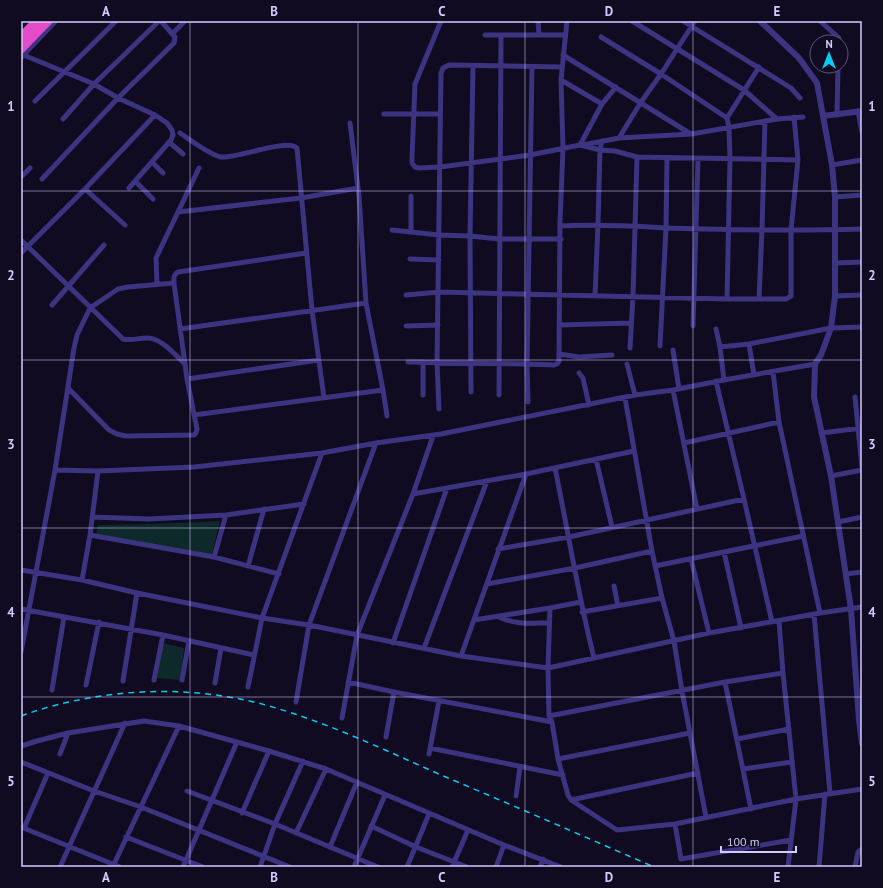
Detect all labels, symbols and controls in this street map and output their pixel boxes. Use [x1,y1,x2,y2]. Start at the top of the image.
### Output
text: A [102,3,110,20]
text: B [270,3,278,20]
text: C [438,3,446,20]
text: D [605,3,613,20]
text: E [774,3,781,20]
north arrow [809,34,849,74]
text: N [825,37,833,51]
text: 1 [7,98,15,115]
text: 1 [868,98,876,115]
text: 2 [7,267,15,284]
text: 2 [868,267,876,284]
text: 3 [7,436,15,453]
text: 3 [868,436,876,453]
text: 4 [7,604,15,621]
text: 4 [868,604,876,621]
text: 5 [7,773,15,790]
text: 5 [868,773,876,790]
scale bar [721,828,796,854]
text: 100 m [727,834,760,849]
text: A [102,869,110,886]
text: B [270,869,278,886]
text: C [438,869,446,886]
text: D [605,869,613,886]
text: E [774,869,781,886]

